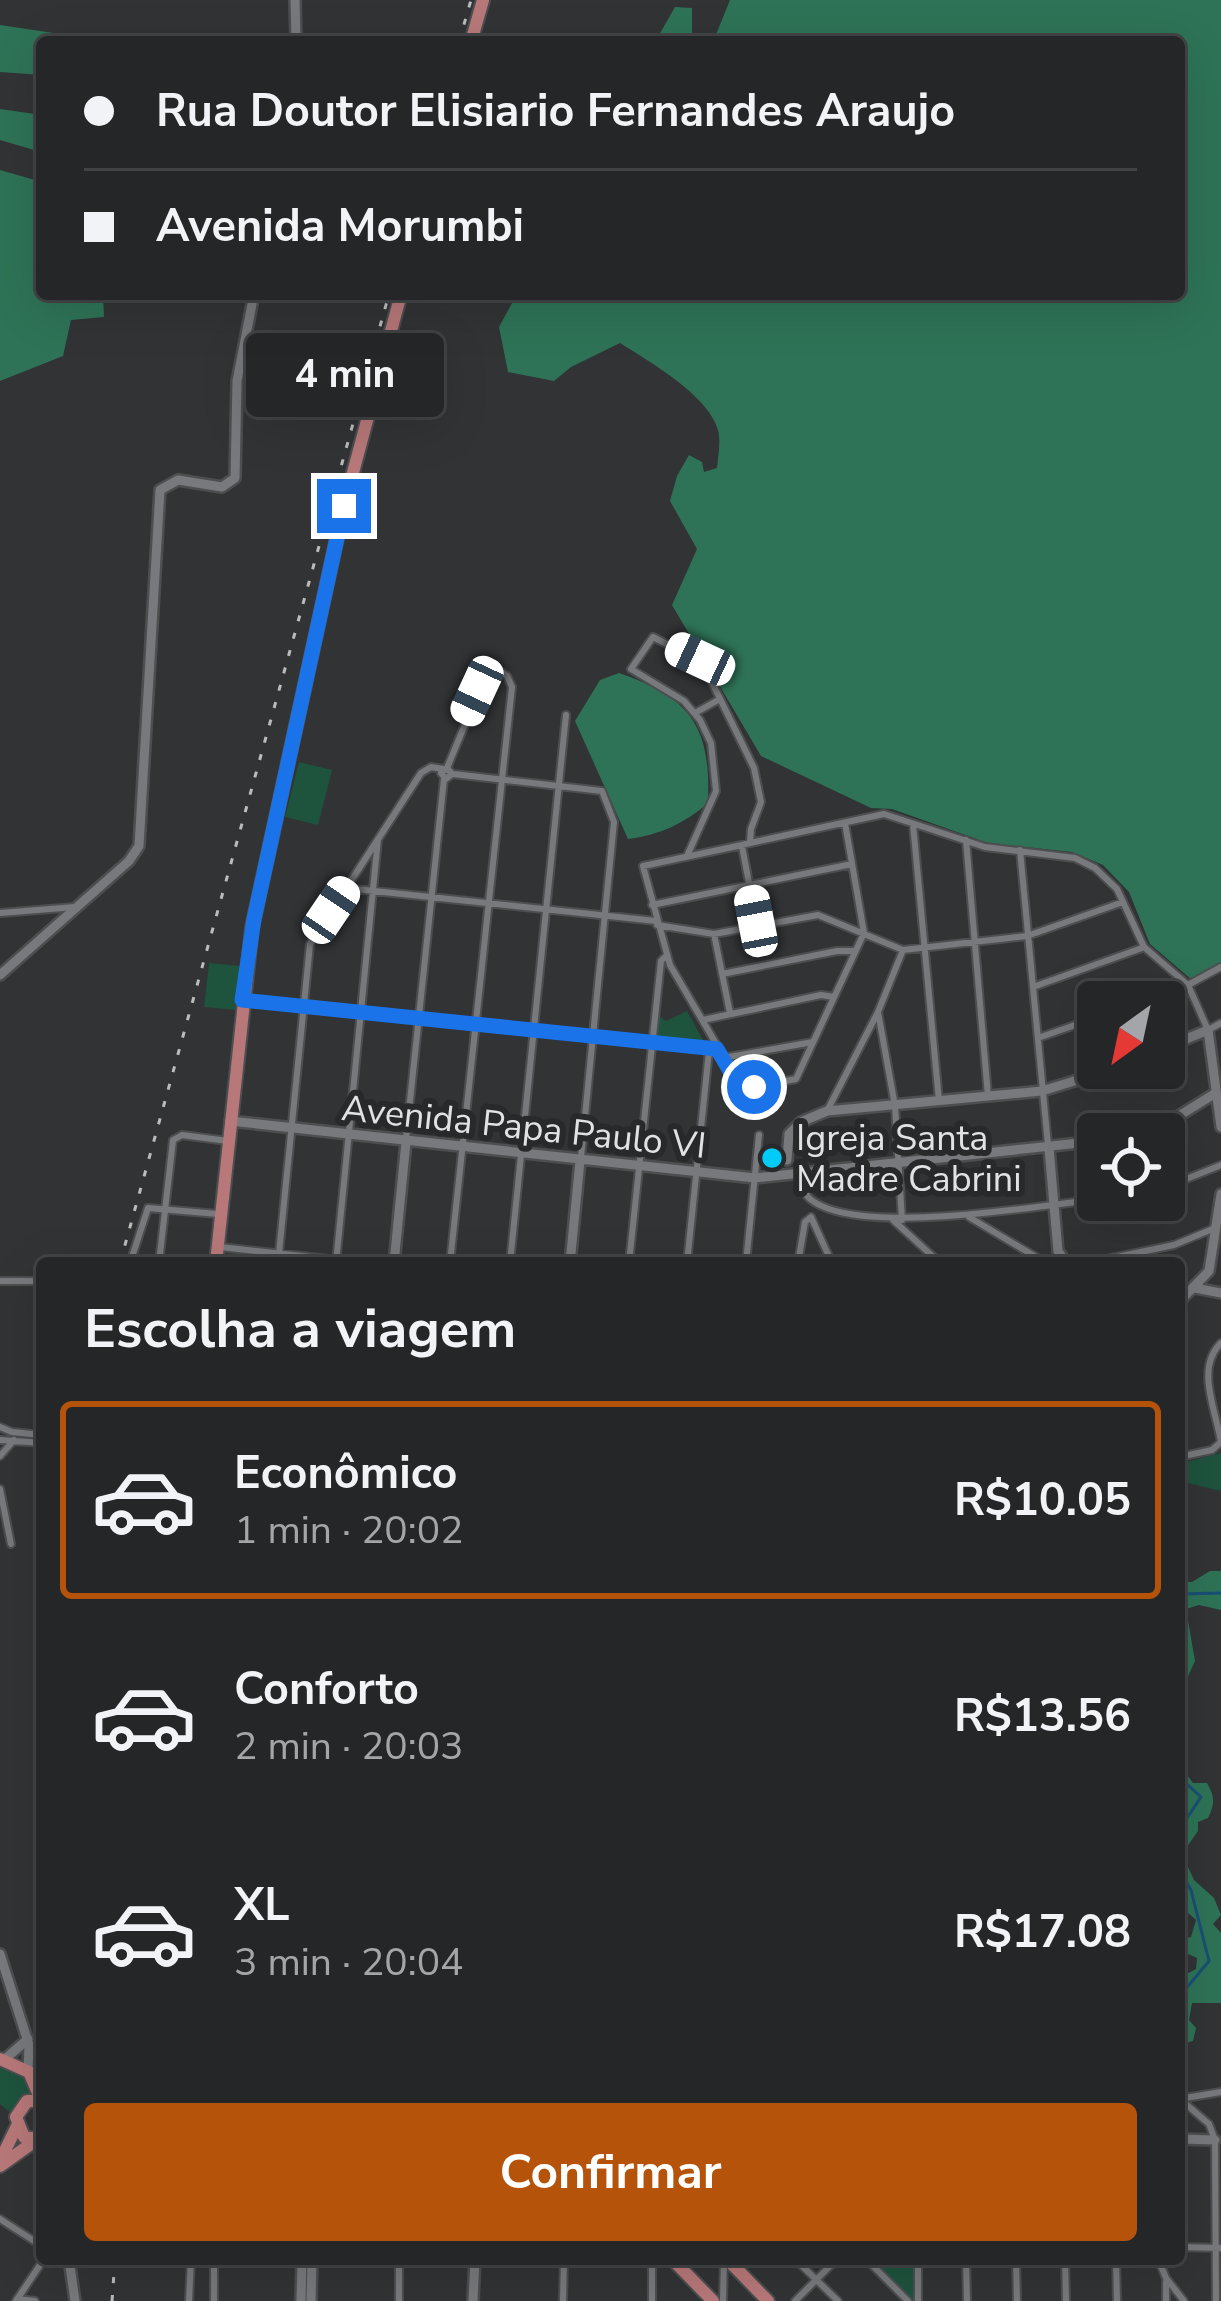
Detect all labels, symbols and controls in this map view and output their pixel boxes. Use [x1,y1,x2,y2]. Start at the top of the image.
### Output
text: Rua Doutor Elisiario Fernandes Araujo [156,81,955,142]
text: Avenida Morumbi [156,196,524,257]
callout: 4 min [245,332,443,416]
text: 4 min [295,348,395,401]
route end [317,479,371,533]
car [660,627,740,691]
car [445,651,509,731]
car [296,870,366,950]
car [731,882,781,960]
north arrow [1077,981,1185,1089]
map controls [1077,981,1185,1221]
route start [727,1060,781,1114]
street label: Avenida Papa Paulo VI [339,1084,708,1171]
button: locate [1077,1113,1185,1221]
place label: Igreja Santa Madre Cabrini [796,1114,1022,1204]
marker: Igreja Santa Madre Cabrini [759,1145,785,1171]
text: Escolha a viagem [84,1292,516,1366]
text: Econômico [234,1443,457,1504]
icon: car [90,1446,198,1554]
text: R$10.05 [954,1470,1131,1531]
text: 1 min · 20:02 [234,1504,463,1557]
text: Conforto [234,1659,419,1720]
icon: car [90,1662,198,1770]
text: R$13.56 [954,1686,1131,1747]
text: 2 min · 20:03 [234,1720,463,1773]
text: XL [234,1875,290,1936]
icon: car [90,1878,198,1986]
text: R$17.08 [954,1902,1131,1963]
text: 3 min · 20:04 [234,1936,463,1989]
button: Confirmar [84,2103,1137,2241]

